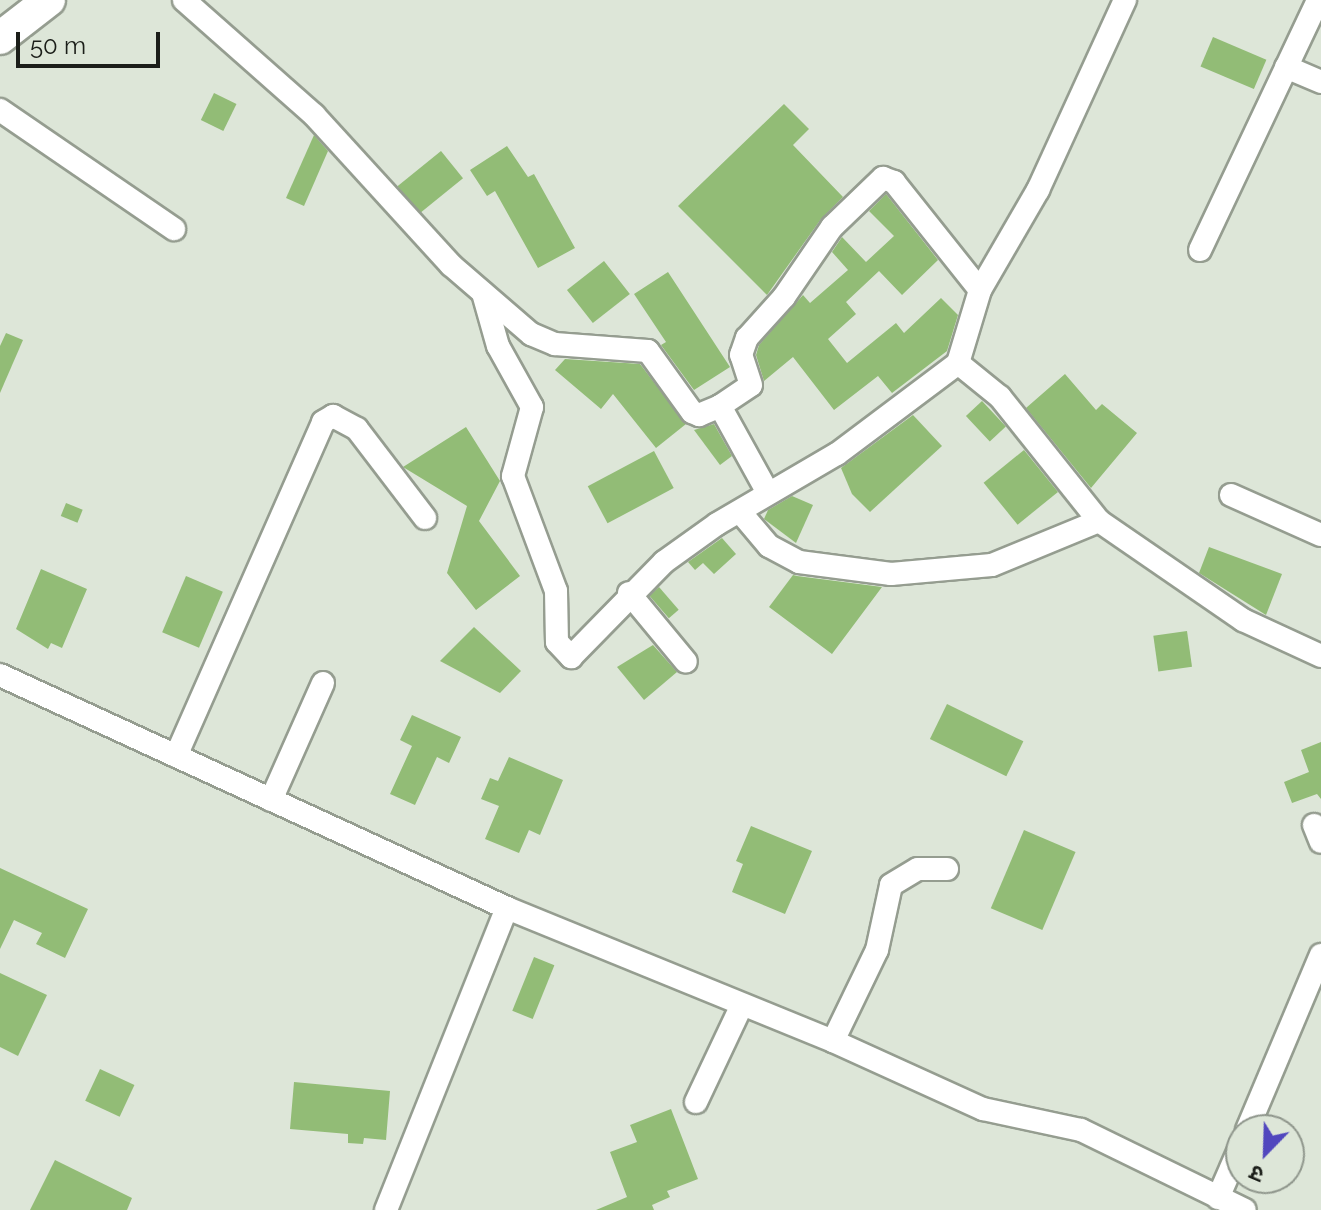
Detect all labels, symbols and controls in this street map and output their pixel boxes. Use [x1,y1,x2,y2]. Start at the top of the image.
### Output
scale bar [20,16,164,66]
text: 50 m [30,31,86,60]
north arrow [1225,1114,1305,1194]
text: उ [1245,1160,1267,1189]

